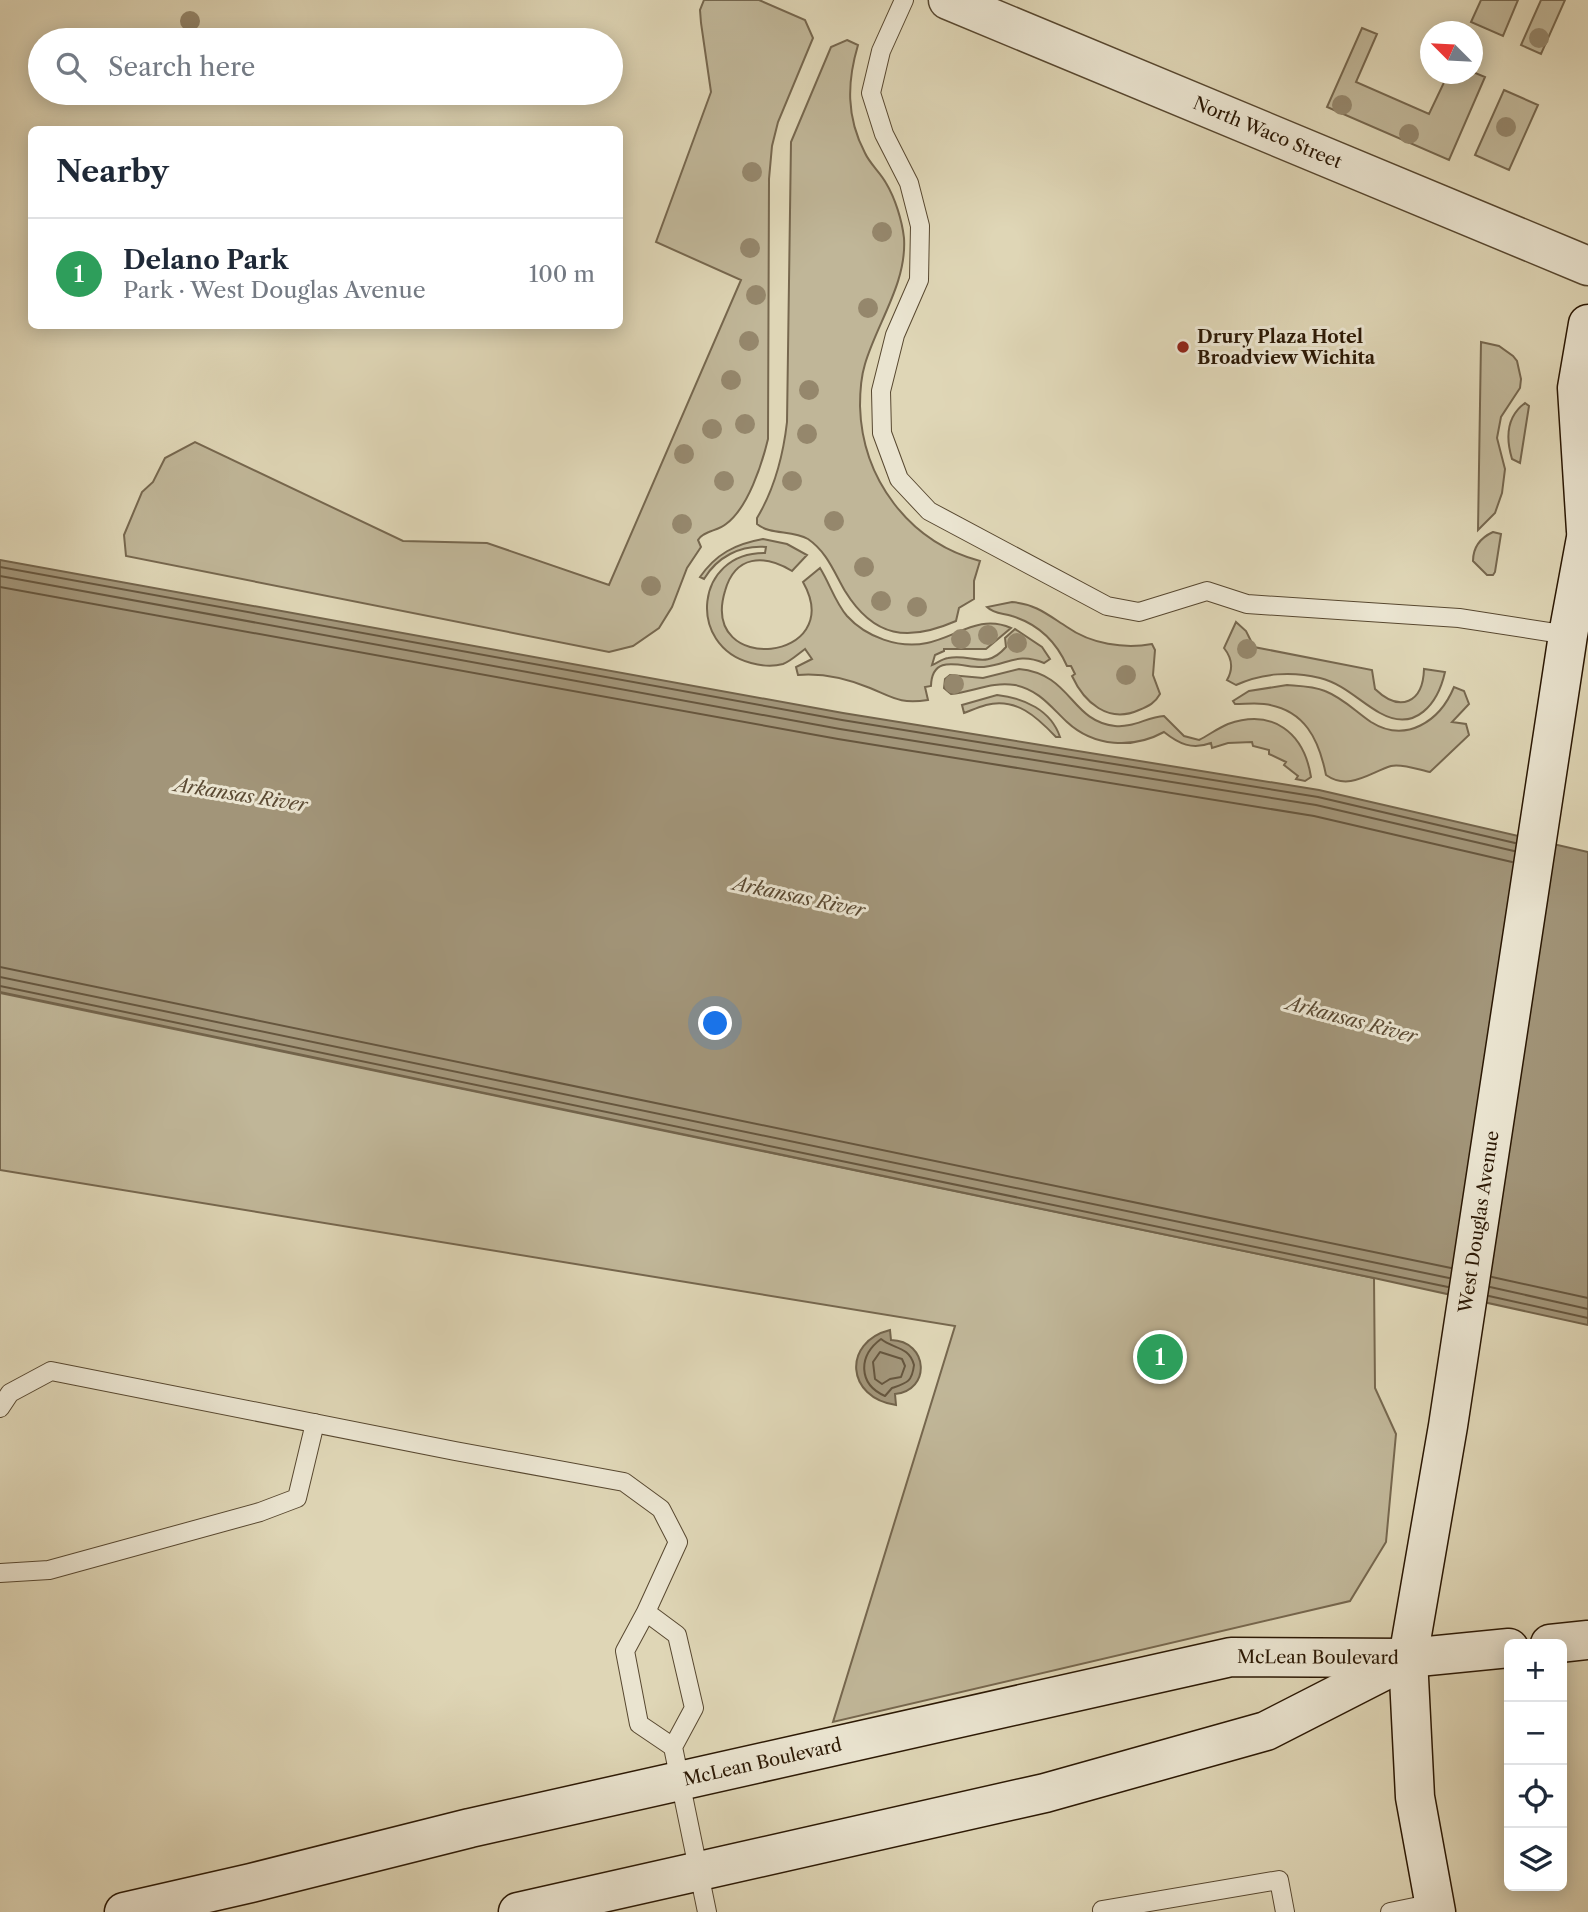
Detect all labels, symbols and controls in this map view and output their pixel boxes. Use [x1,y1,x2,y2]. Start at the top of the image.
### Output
north arrow [1420,21,1483,84]
search box [28,28,623,105]
icon: search [52,48,90,86]
text: Search here [108,51,255,83]
street label: North Waco Street [1190,92,1346,174]
text: Nearby [56,153,169,190]
text: Delano Park [123,244,288,276]
text: 1 [74,260,84,288]
text: 100 m [529,260,595,288]
text: Park · West Douglas Avenue [123,276,426,304]
place label: Drury Plaza Hotel Broadview Wichita [1197,326,1376,369]
marker: Drury Plaza Hotel Broadview Wichita [1175,339,1191,355]
water label: Arkansas River [170,773,310,817]
water label: Arkansas River [728,871,868,922]
water label: Arkansas River [1281,991,1421,1049]
your location [698,1006,732,1040]
street label: West Douglas Avenue [1454,1129,1504,1316]
pin: 1 [1137,1331,1183,1383]
map controls [1504,1639,1567,1891]
button: + [1504,1639,1567,1702]
street label: McLean Boulevard [1237,1646,1399,1669]
button: − [1504,1702,1567,1765]
street label: McLean Boulevard [681,1734,844,1791]
button: locate [1504,1765,1567,1828]
button: layers [1504,1828,1567,1891]

